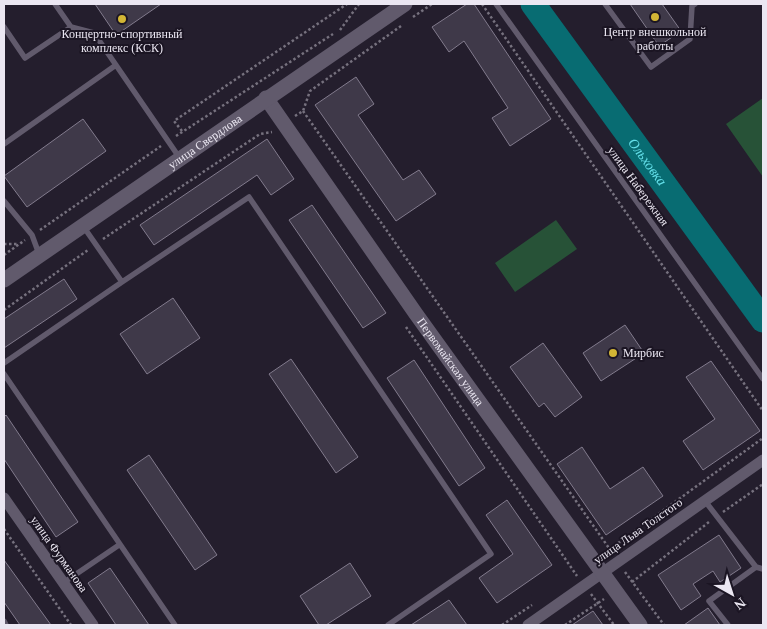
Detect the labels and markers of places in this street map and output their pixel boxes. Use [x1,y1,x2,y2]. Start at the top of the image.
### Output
marker: Центр внешкольной работы [649,11,661,23]
marker: Концертно-спортивный комплекс (КСК) [116,13,128,25]
place label: Центр внешкольной работы [604,25,707,53]
place label: Концертно-спортивный комплекс (КСК) [62,27,183,55]
place label: Мирбис [623,346,664,360]
marker: Мирбис [607,347,619,359]

